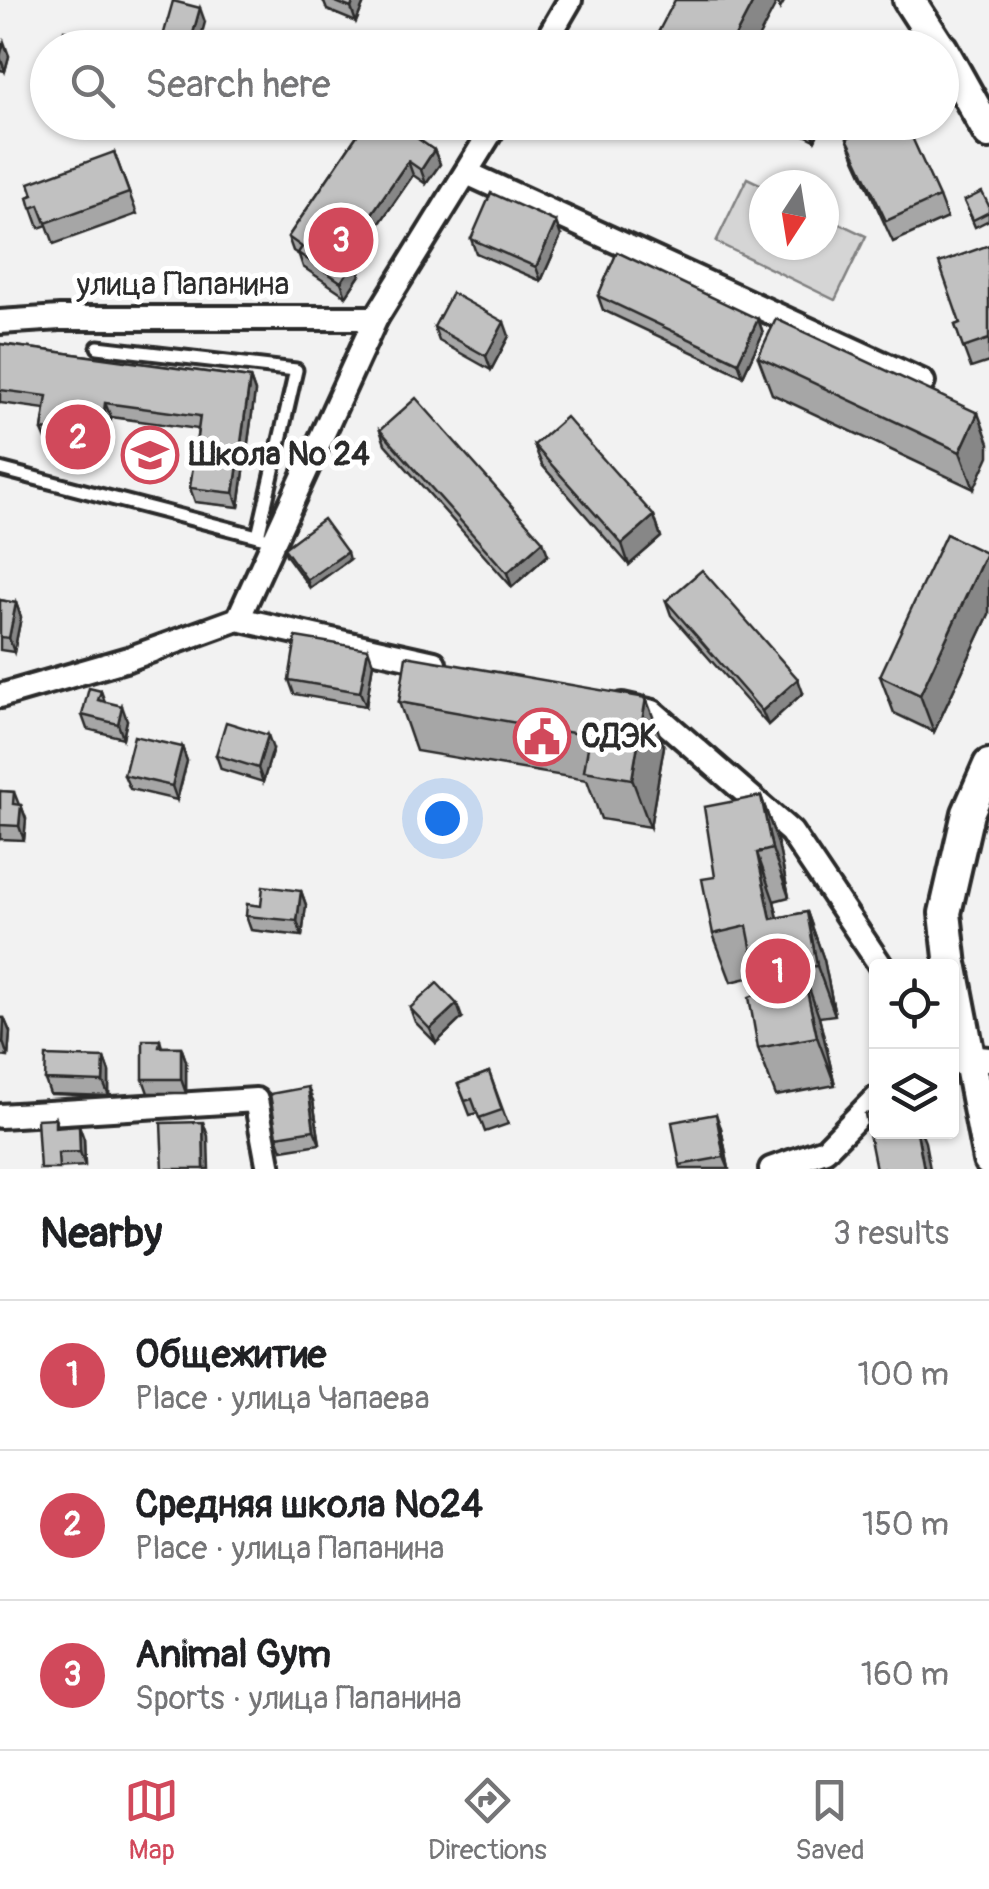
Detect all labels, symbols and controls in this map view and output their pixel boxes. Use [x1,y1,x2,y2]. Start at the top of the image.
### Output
search box [30,30,959,140]
icon: search [65,58,120,113]
text: Search here [145,61,331,109]
north arrow [749,170,839,260]
pin: 3 [308,202,374,278]
street label: улица Папанина [76,265,289,305]
pin: 2 [46,400,110,474]
school or university icon: Школа № 24 [120,425,180,485]
place label: Школа № 24 [188,435,370,475]
public building icon: СДЭК [512,707,572,767]
place label: СДЭК [581,717,658,757]
your location [417,793,468,844]
pin: 1 [746,934,810,1008]
map controls [869,959,959,1139]
button: locate [869,959,959,1049]
button: layers [869,1049,959,1139]
text: Nearby [40,1208,162,1260]
text: 3 results [833,1214,949,1254]
text: Общежитие [135,1331,326,1379]
text: 1 [66,1355,79,1395]
text: 100 m [857,1355,949,1395]
text: Place · улица Чапаева [135,1379,430,1419]
text: Средняя школа №24 [135,1481,483,1529]
text: 2 [64,1505,81,1545]
text: 150 m [862,1505,949,1545]
text: Place · улица Папанина [135,1529,444,1569]
text: Animal Gym [135,1631,331,1679]
text: 3 [64,1655,81,1695]
text: 160 m [861,1655,949,1695]
text: Sports · улица Папанина [135,1679,462,1719]
tab: Map [124,1773,179,1868]
tab: Directions [428,1773,547,1868]
tab: Saved [795,1773,865,1868]

